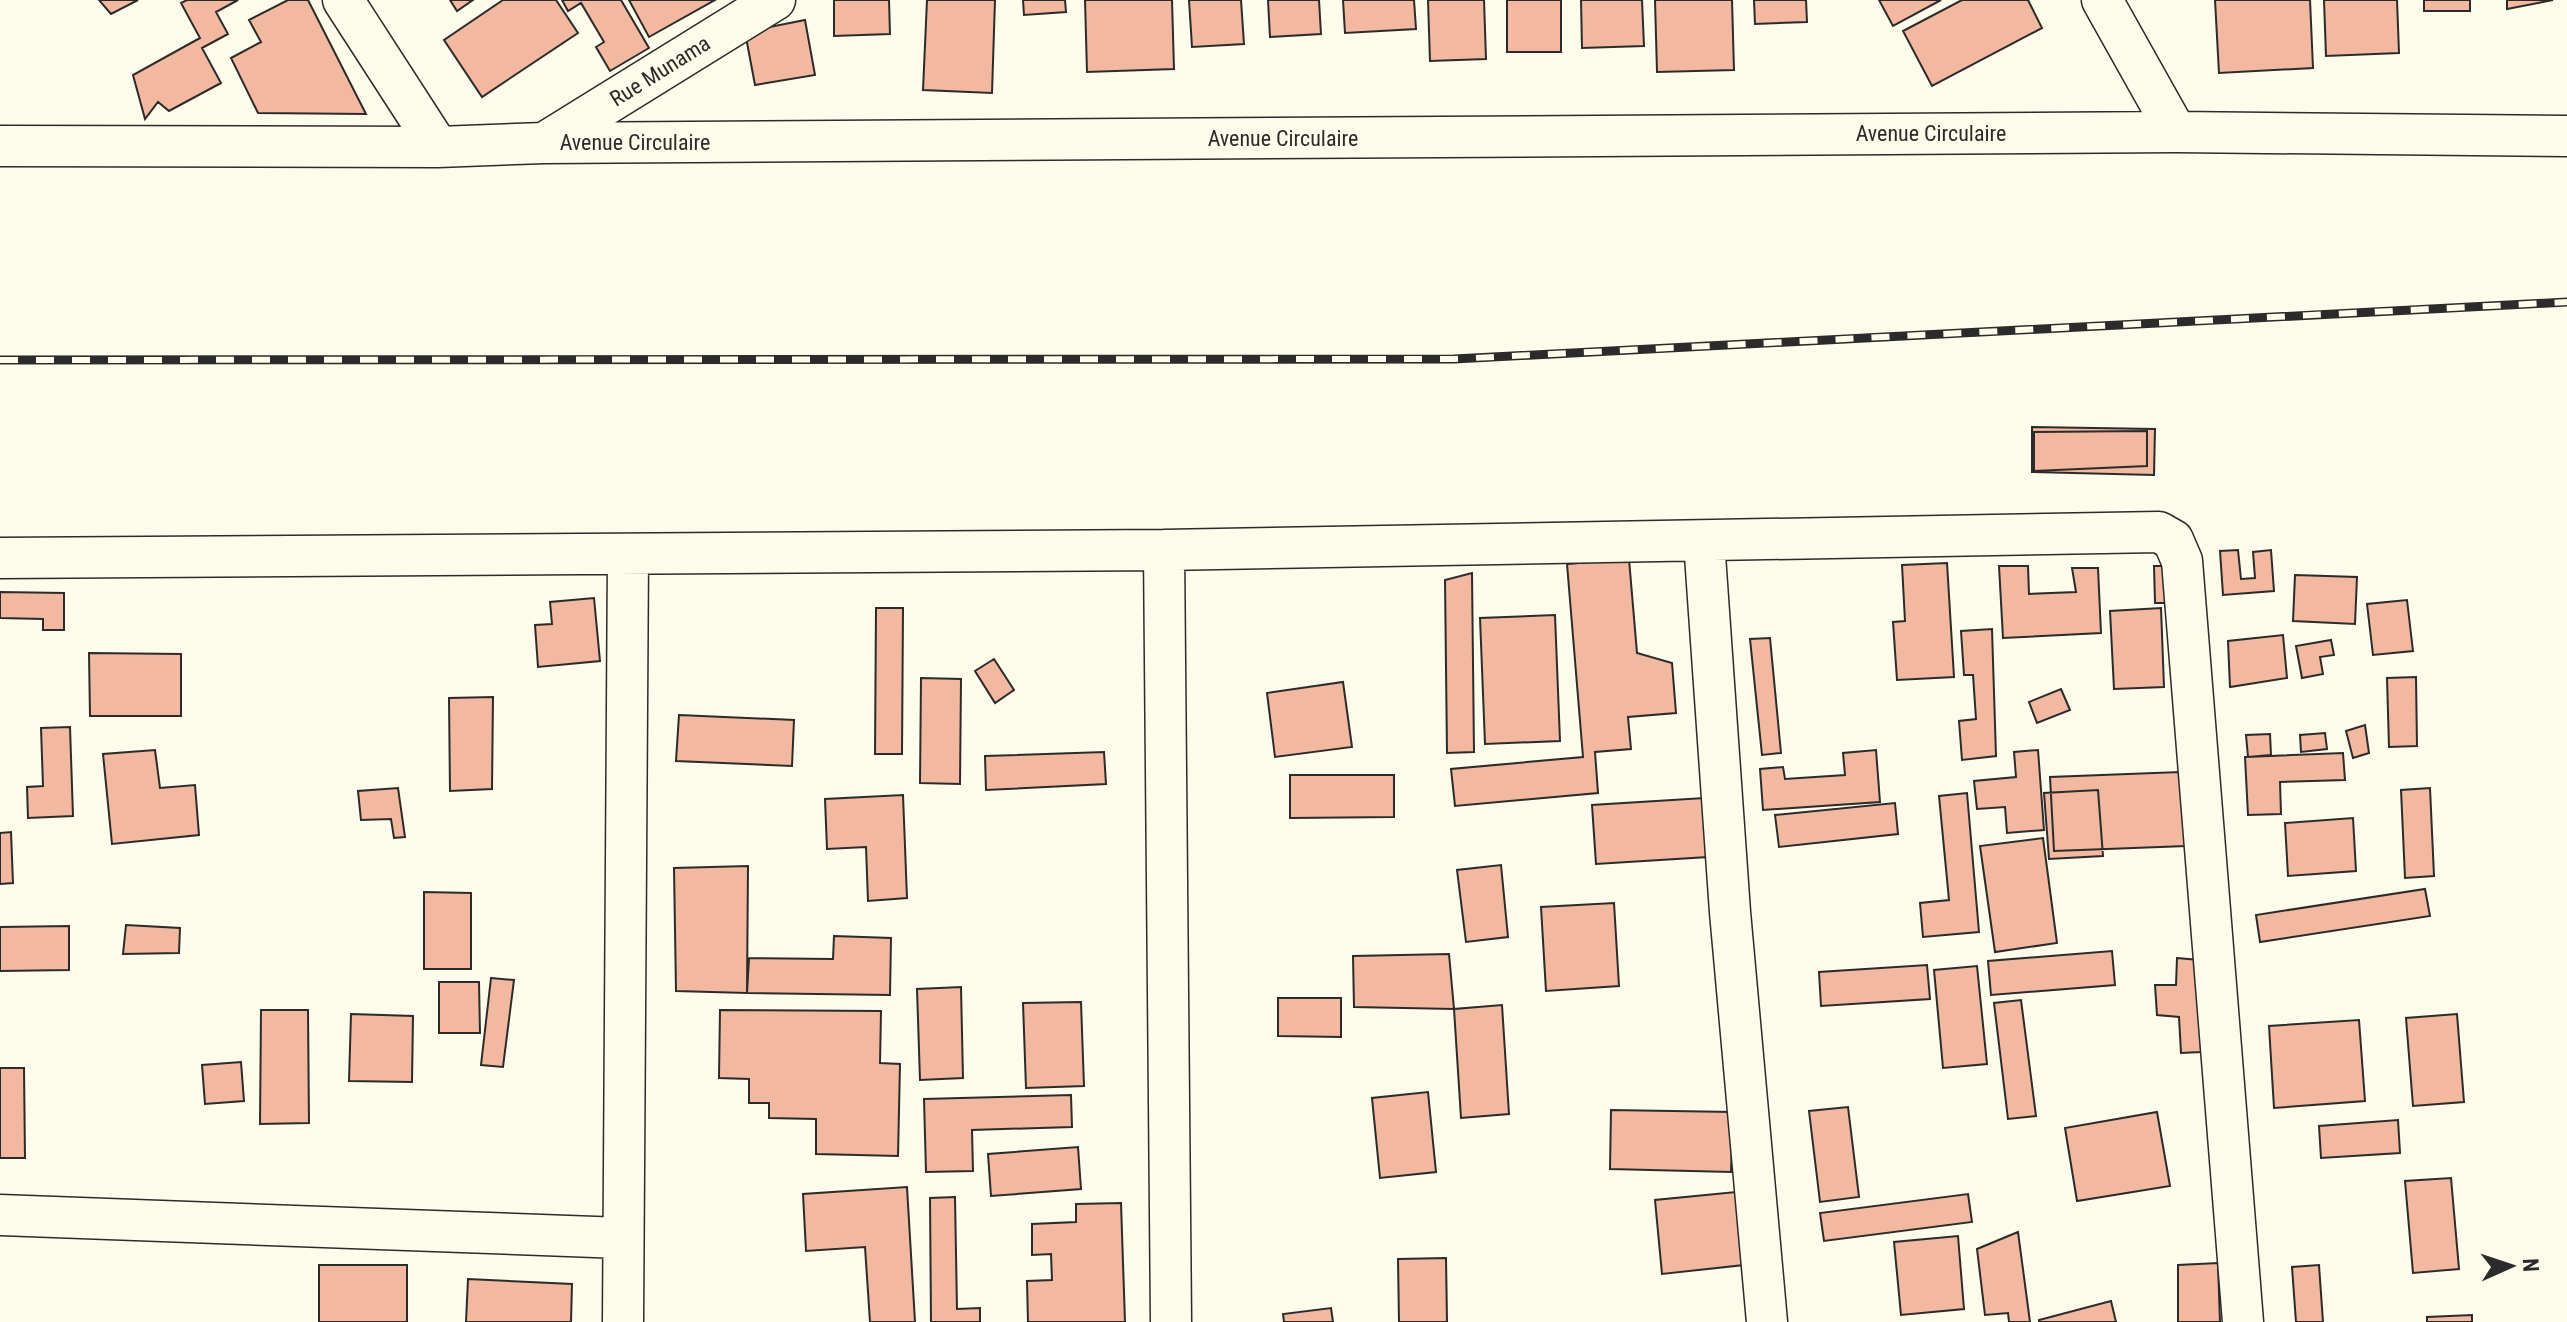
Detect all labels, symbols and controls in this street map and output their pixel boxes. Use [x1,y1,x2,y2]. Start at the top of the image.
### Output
street label: Rue Munama [605,30,715,112]
street label: Avenue Circulaire [1856,121,2006,146]
street label: Avenue Circulaire [1208,126,1358,151]
street label: Avenue Circulaire [560,130,710,155]
north arrow [2471,1226,2551,1306]
text: N [2518,1258,2543,1272]

